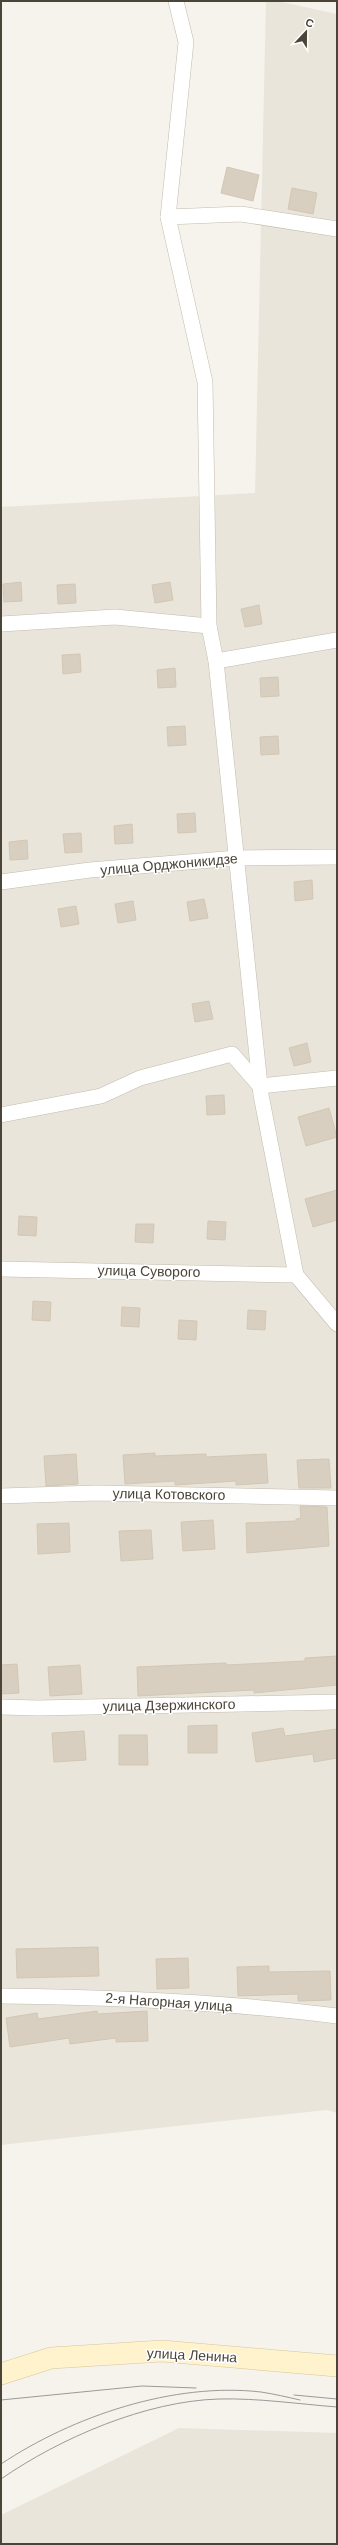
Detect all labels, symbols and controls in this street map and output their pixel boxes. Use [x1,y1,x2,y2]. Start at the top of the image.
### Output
north arrow [286,12,326,52]
text: С [304,16,316,30]
street label: улица Орджоникидзе [100,850,239,878]
street label: улица Суворого [98,1262,201,1280]
street label: улица Котовского [112,1485,226,1503]
street label: улица Дзержинского [103,1696,236,1714]
street label: 2-я Нагорная улица [105,1990,233,2014]
street label: улица Ленина [146,2345,238,2365]

